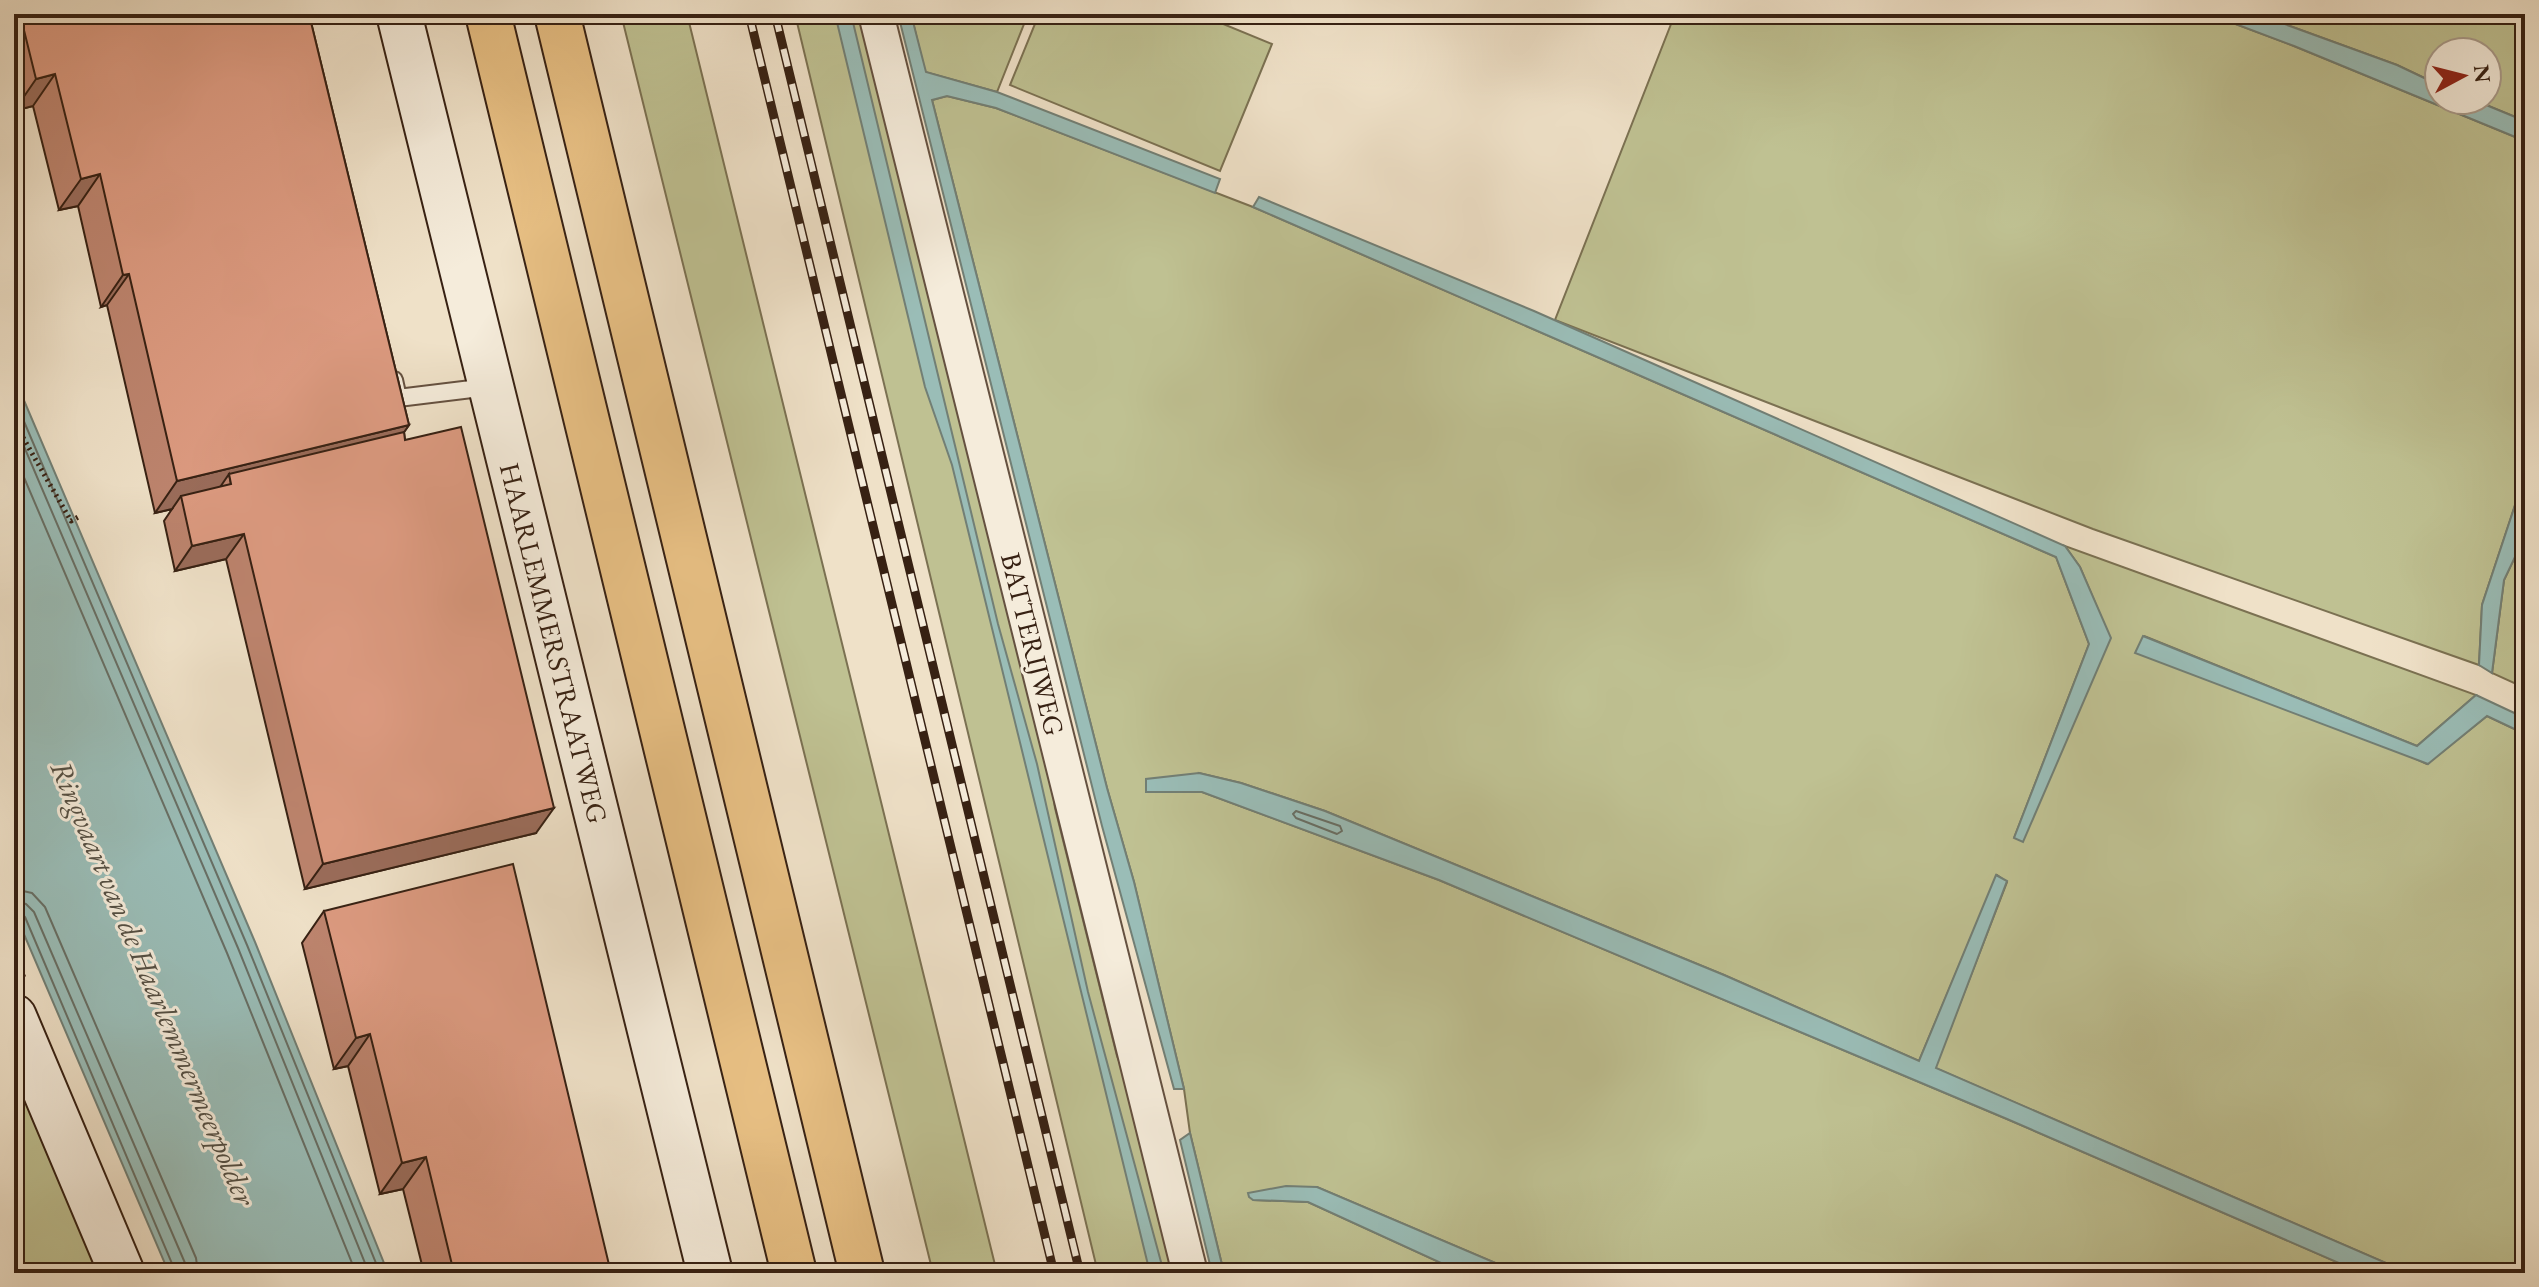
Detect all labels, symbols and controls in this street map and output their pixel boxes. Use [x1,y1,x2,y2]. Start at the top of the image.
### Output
north arrow [2423,36,2503,116]
text: N [2467,63,2498,84]
street label: HAARLEMMERSTRAATWEG [492,459,616,827]
street label: BATTERIJWEG [993,549,1073,739]
water label: Ringvaart van de Haarlemmermeerpolder [42,754,266,1213]

